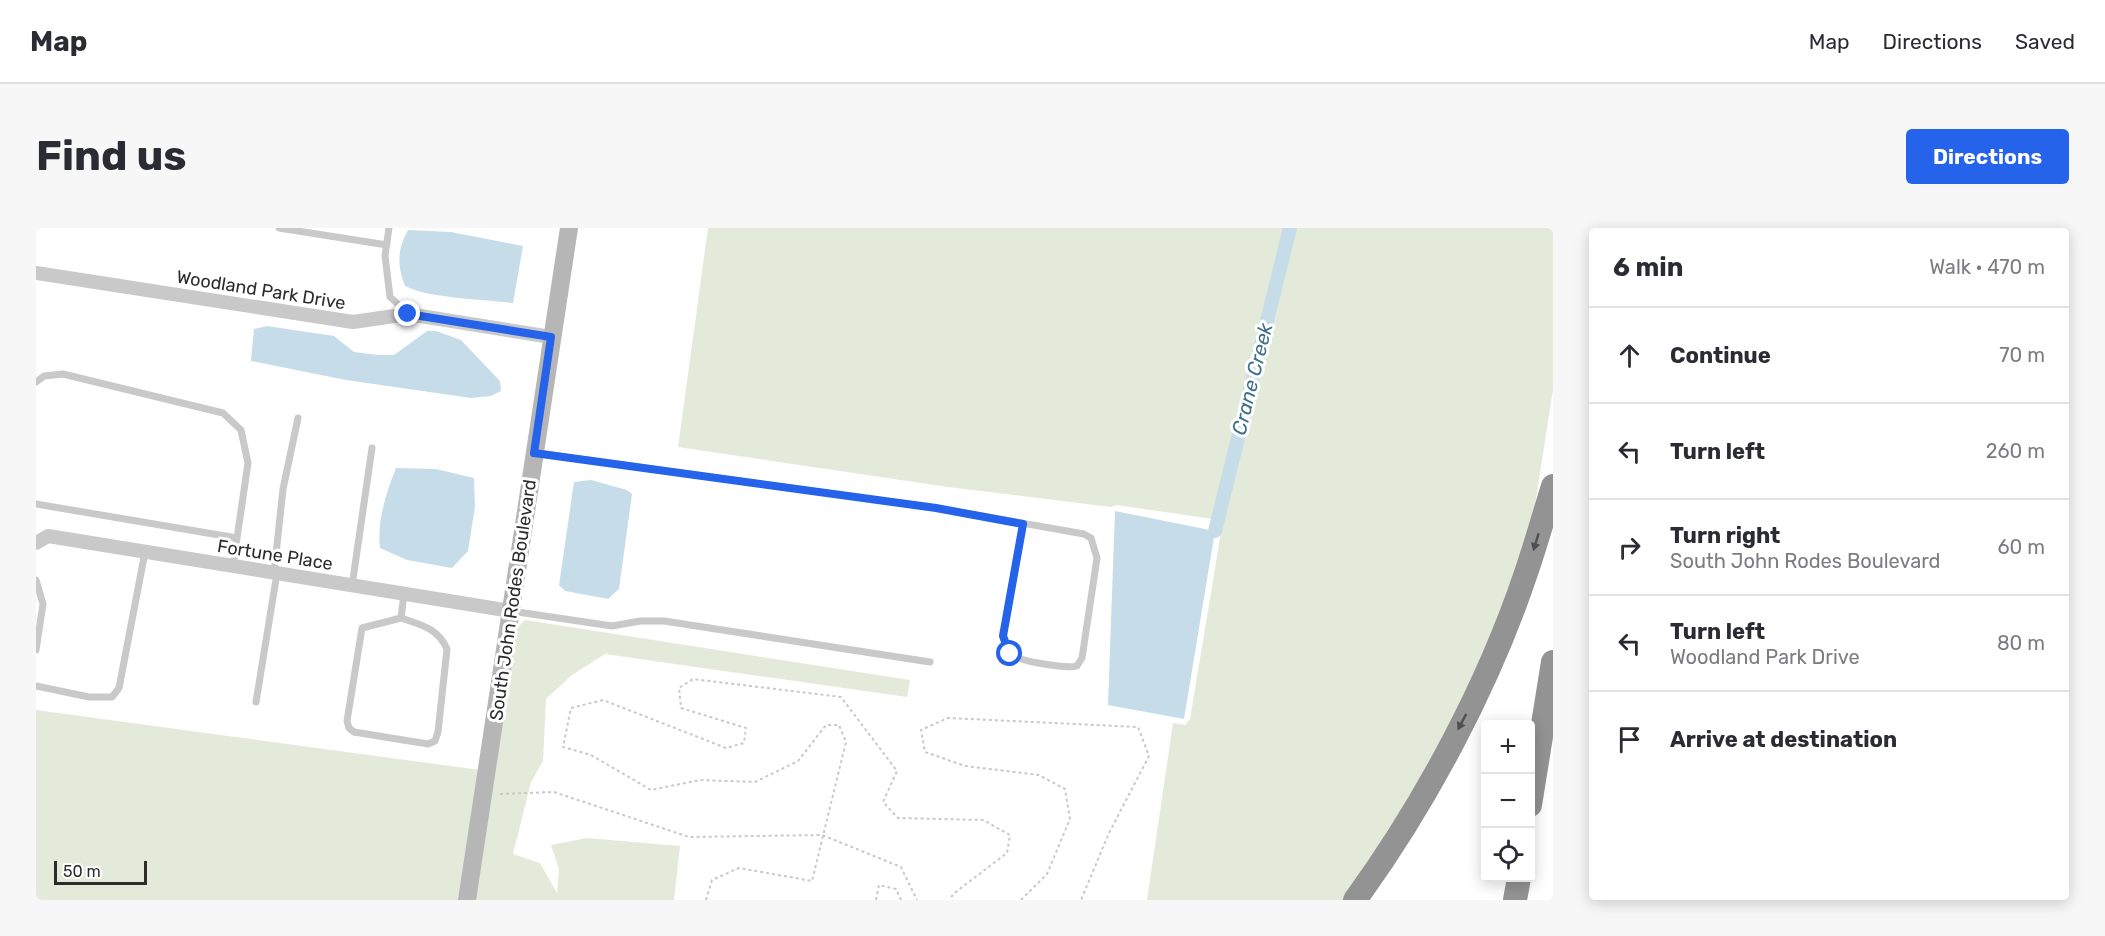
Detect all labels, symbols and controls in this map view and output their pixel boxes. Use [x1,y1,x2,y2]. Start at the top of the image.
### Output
text: Map [30,25,87,58]
text: Map [1809,29,1850,54]
text: Directions [1883,29,1982,54]
text: Saved [2015,29,2075,54]
button: Directions [1906,129,2069,184]
text: Find us [36,131,187,181]
text: 6 min [1613,252,1683,283]
text: Walk · 470 m [1929,255,2045,279]
street label: Woodland Park Drive [175,266,347,314]
route end [394,300,420,326]
water label: Crane Creek [1227,320,1278,437]
icon: ahead [1613,339,1646,372]
text: Continue [1670,342,1771,369]
text: 70 m [1999,343,2045,367]
icon: left [1613,435,1646,468]
text: Turn left [1670,438,1765,465]
text: 260 m [1986,439,2045,463]
street label: South John Rodes Boulevard [485,478,541,722]
text: Turn right [1670,522,1780,549]
icon: right [1613,531,1646,564]
one-way arrow [1531,533,1540,551]
street label: Fortune Place [216,535,334,575]
text: 60 m [1998,535,2045,559]
text: South John Rodes Boulevard [1670,549,1940,573]
text: Turn left [1670,618,1765,645]
icon: left [1613,627,1646,660]
text: 80 m [1997,631,2045,655]
route start [996,640,1022,666]
text: Woodland Park Drive [1670,645,1860,669]
one-way arrow [1457,713,1466,730]
map controls [1481,720,1535,882]
button: + [1481,720,1535,774]
icon: arrive [1613,723,1646,756]
text: Arrive at destination [1670,726,1897,753]
button: − [1481,774,1535,828]
button: locate [1481,828,1535,882]
scale bar [54,858,147,886]
text: 50 m [63,862,101,881]

